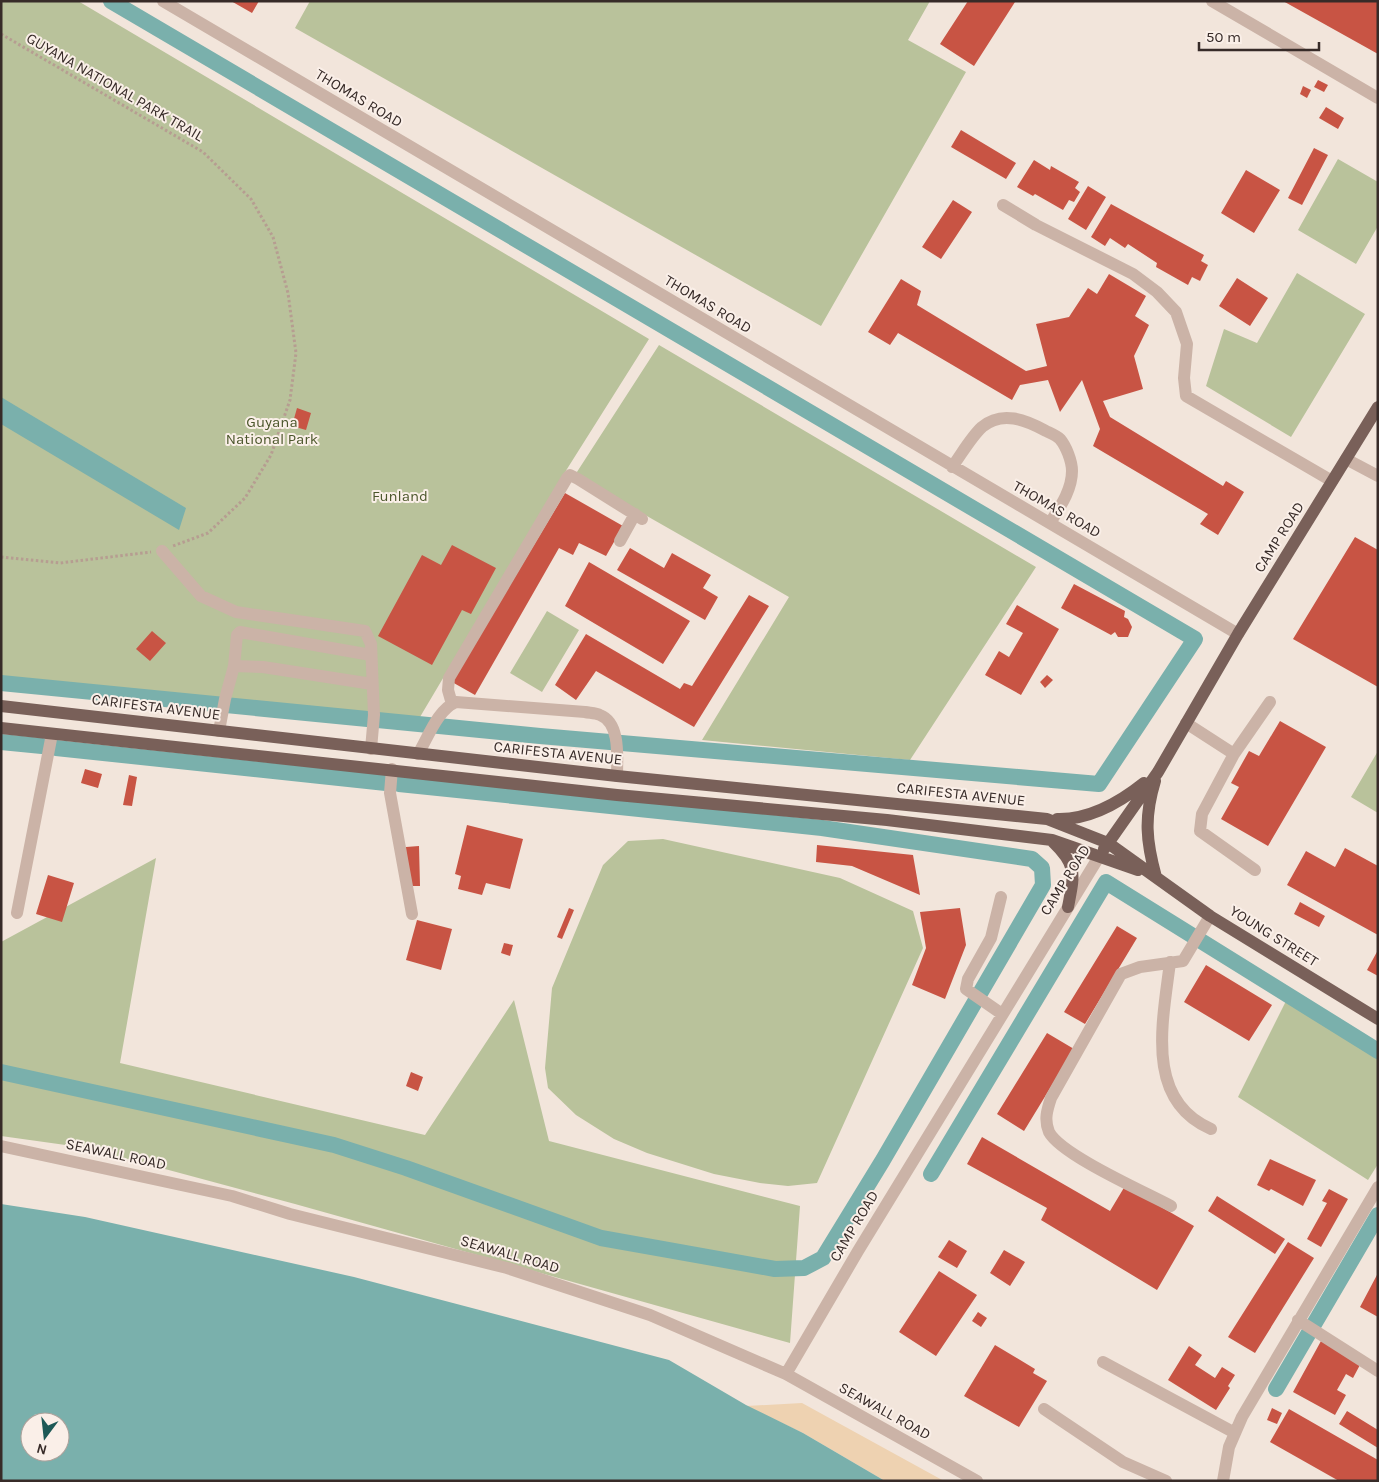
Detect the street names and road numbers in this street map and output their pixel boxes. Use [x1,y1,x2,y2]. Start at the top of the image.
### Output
street label: GUYANA NATIONAL PARK TRAIL [23,29,207,145]
street label: THOMAS ROAD [312,65,406,131]
street label: THOMAS ROAD [661,271,755,337]
street label: THOMAS ROAD [1010,477,1104,541]
street label: CAMP ROAD [1250,498,1308,576]
street label: CARIFESTA AVENUE [91,690,221,724]
street label: CARIFESTA AVENUE [493,737,623,769]
street label: CARIFESTA AVENUE [896,778,1026,810]
street label: CAMP ROAD [1036,841,1094,919]
street label: YOUNG STREET [1226,902,1322,971]
street label: SEAWALL ROAD [64,1135,168,1173]
street label: CAMP ROAD [826,1187,882,1265]
street label: SEAWALL ROAD [458,1231,562,1277]
street label: SEAWALL ROAD [836,1378,934,1444]

